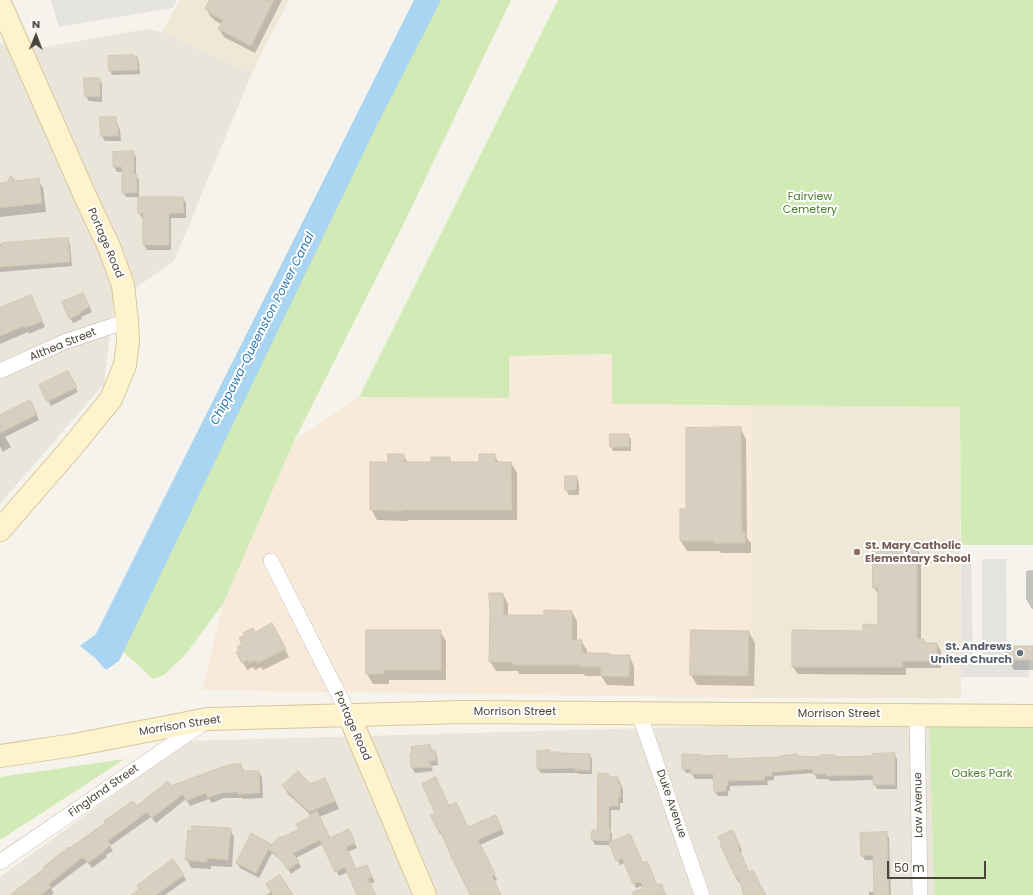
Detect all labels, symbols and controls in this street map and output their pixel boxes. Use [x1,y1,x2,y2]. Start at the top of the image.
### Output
north arrow [16,16,56,56]
text: N [32,16,40,32]
park label: Fairview Cemetery [783,190,837,216]
street label: Portage Road [84,206,126,280]
water label: Chippawa-Queenston Power Canal [208,230,318,428]
street label: Althea Street [28,326,98,364]
place label: St. Mary Catholic Elementary School [865,539,971,565]
marker: St. Mary Catholic Elementary School [852,547,862,557]
place label: St. Andrews United Church [931,640,1012,666]
marker: St. Andrews United Church [1015,648,1025,658]
street label: Portage Road [331,689,373,763]
street label: Morrison Street [474,705,556,719]
street label: Morrison Street [798,707,880,721]
street label: Morrison Street [138,713,222,739]
street label: Fingland Street [66,762,142,820]
park label: Oakes Park [952,767,1012,781]
street label: Duke Avenue [653,768,689,840]
street label: Law Avenue [912,772,926,838]
scale bar [889,853,988,879]
text: 50 m [894,859,925,876]

